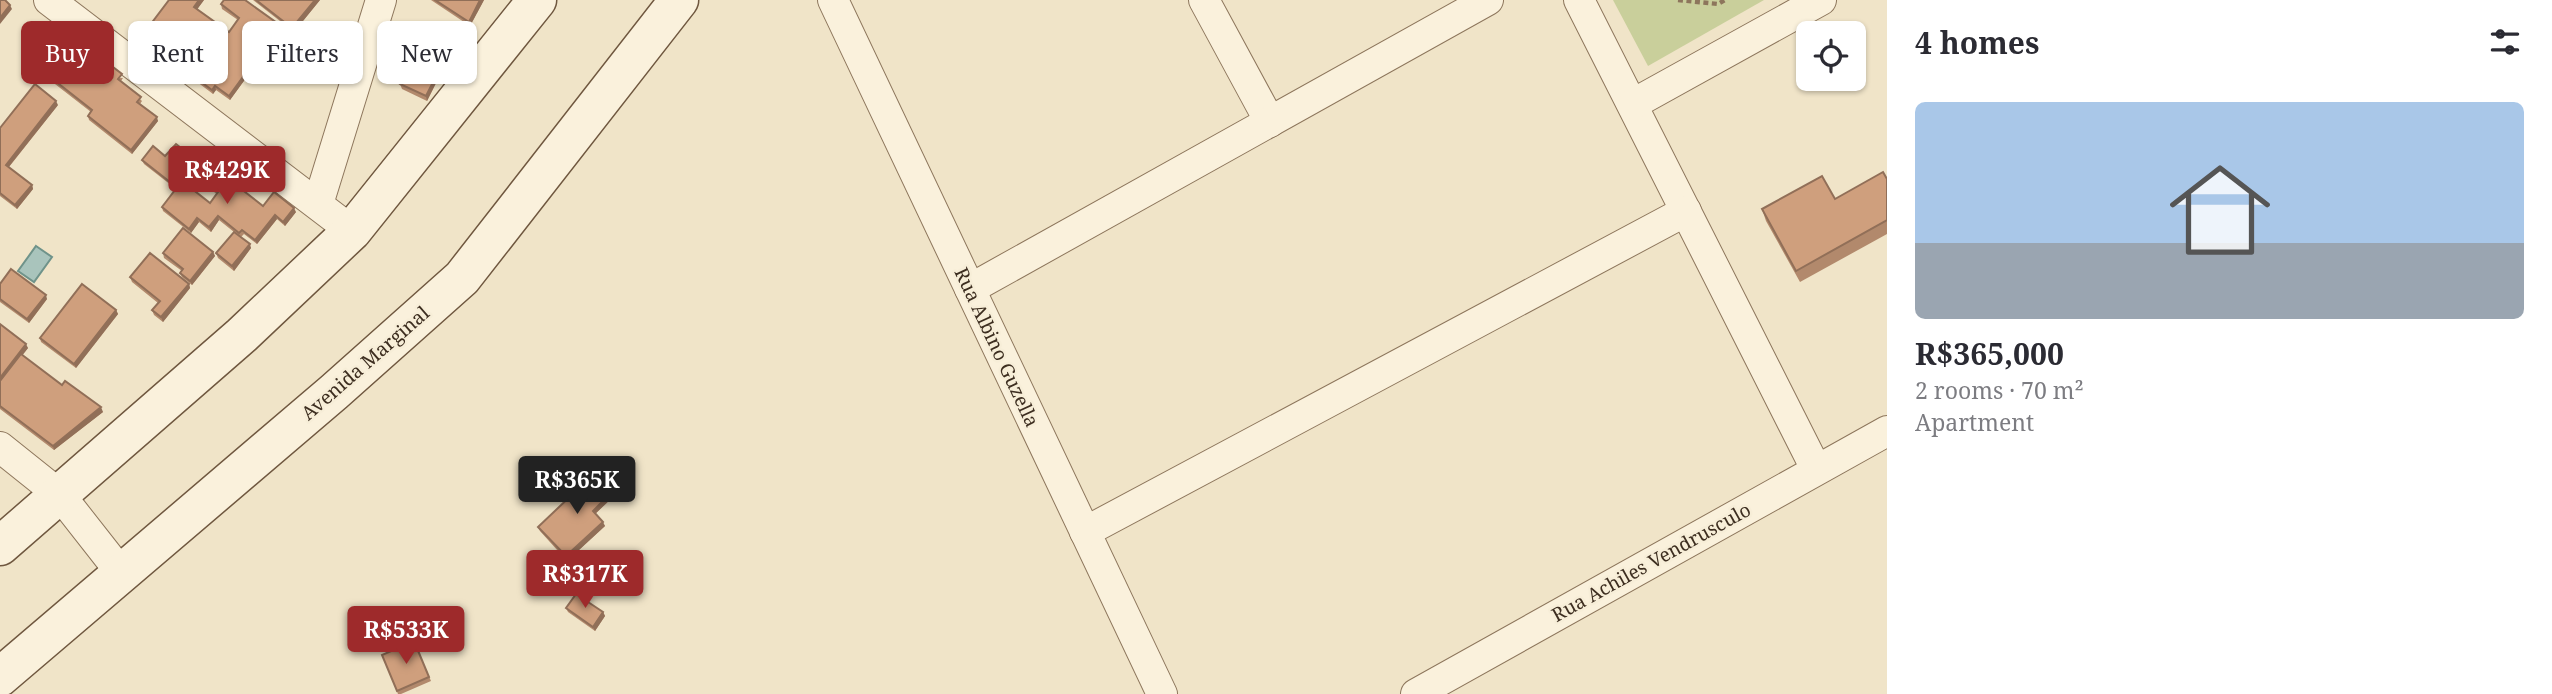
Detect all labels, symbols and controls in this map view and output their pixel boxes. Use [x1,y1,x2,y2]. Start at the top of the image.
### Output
chip: Buy [21,21,114,84]
chip: Rent [128,21,228,84]
chip: Filters [242,21,363,84]
chip: New [377,21,477,84]
map controls [1796,21,1866,91]
button: locate [1796,21,1866,91]
text: 4 homes [1915,22,2039,63]
icon: filters [2486,23,2524,61]
pin: R$429K [170,146,284,206]
icon: home [2157,147,2283,273]
text: R$429K [184,153,270,185]
street label: Rua Albino Guzella [949,263,1045,431]
street label: Avenida Marginal [295,300,435,426]
text: R$365,000 [1915,333,2064,374]
text: 2 rooms · 70 m² [1915,374,2084,406]
text: Apartment [1915,406,2034,438]
pin: R$365K [520,456,634,516]
text: R$365K [534,463,620,495]
street label: Rua Achiles Vendrusculo [1547,496,1755,628]
pin: R$317K [528,550,642,610]
text: R$317K [542,557,628,589]
pin: R$533K [349,606,463,666]
text: R$533K [363,613,449,645]

